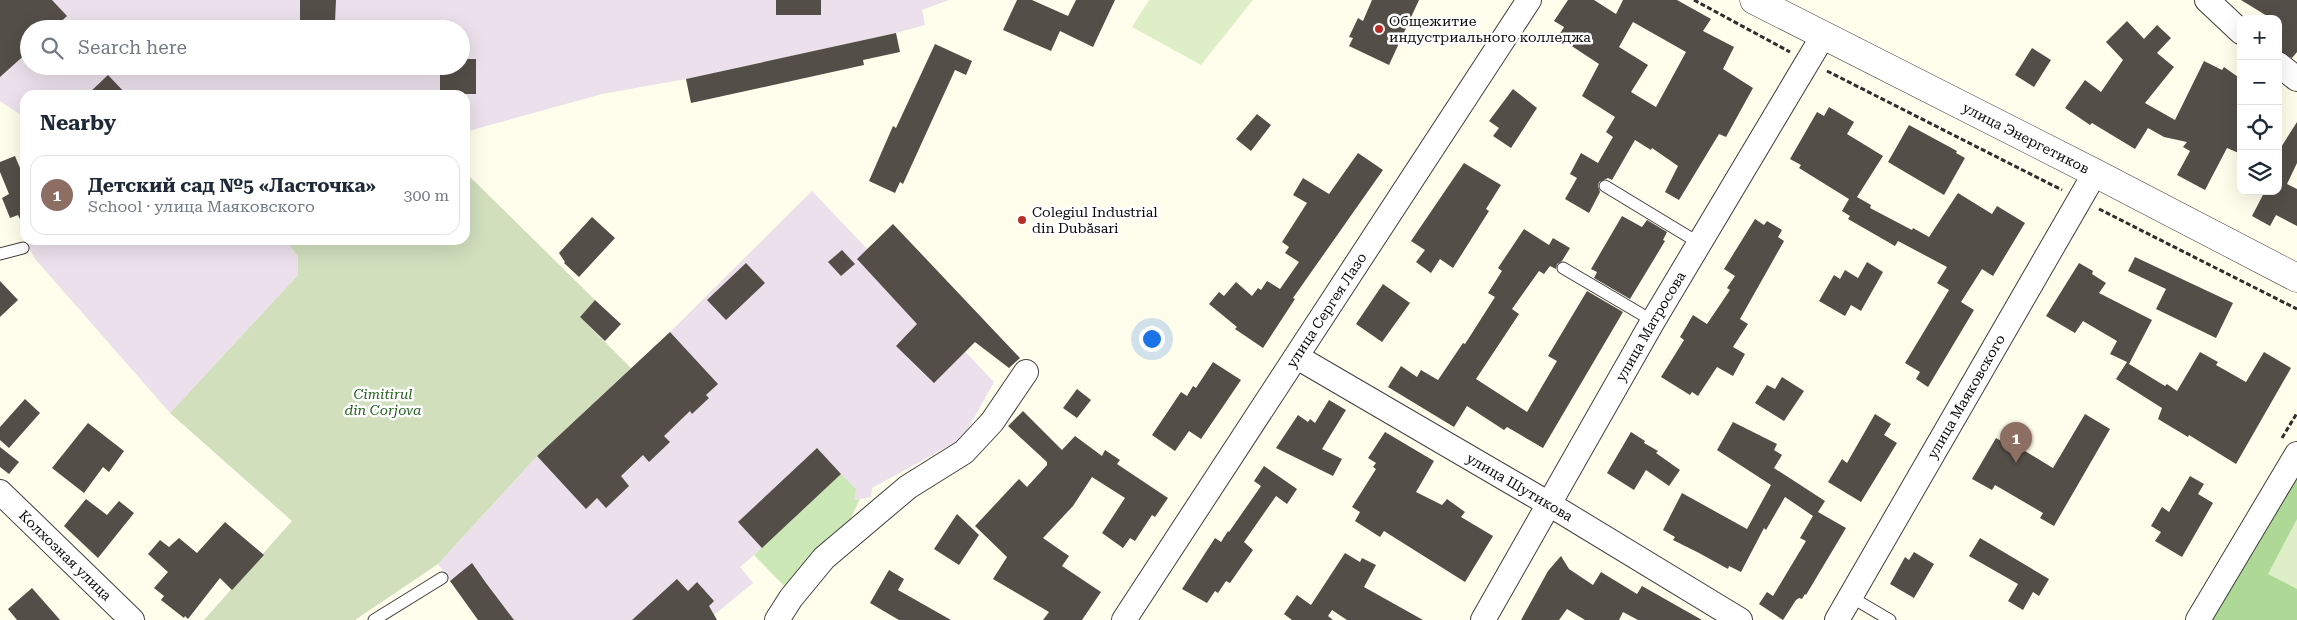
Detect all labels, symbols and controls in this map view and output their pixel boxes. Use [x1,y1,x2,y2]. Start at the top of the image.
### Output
place label: Общежитие индустриального колледжа [1389,13,1591,45]
map controls [2237,15,2282,195]
button: + [2237,15,2282,60]
search box [20,20,470,75]
marker: Общежитие индустриального колледжа [1373,23,1385,35]
icon: search [38,34,66,62]
text: Search here [78,36,187,59]
button: − [2237,60,2282,105]
street label: улица Энергетиков [1960,99,2092,177]
button: locate [2237,105,2282,150]
text: Nearby [40,111,116,135]
button: layers [2237,150,2282,195]
text: Детский сад №5 «Ласточка» [88,174,376,197]
text: 1 [53,186,61,205]
text: 300 m [403,186,449,205]
text: School · улица Маяковского [88,197,315,216]
place label: Colegiul Industrial din Dubăsari [1032,204,1158,236]
marker: Colegiul Industrial din Dubăsari [1016,214,1028,226]
street label: улица Сергея Лазо [1283,250,1370,371]
street label: улица Матросова [1612,268,1689,384]
your location [1139,326,1165,352]
street label: улица Маяковского [1924,332,2008,461]
park label: Cimitirul din Corjova [344,386,422,418]
pin: 1 [2000,422,2032,463]
street label: улица Шутикова [1464,450,1576,525]
street label: Колхозная улица [16,507,115,604]

